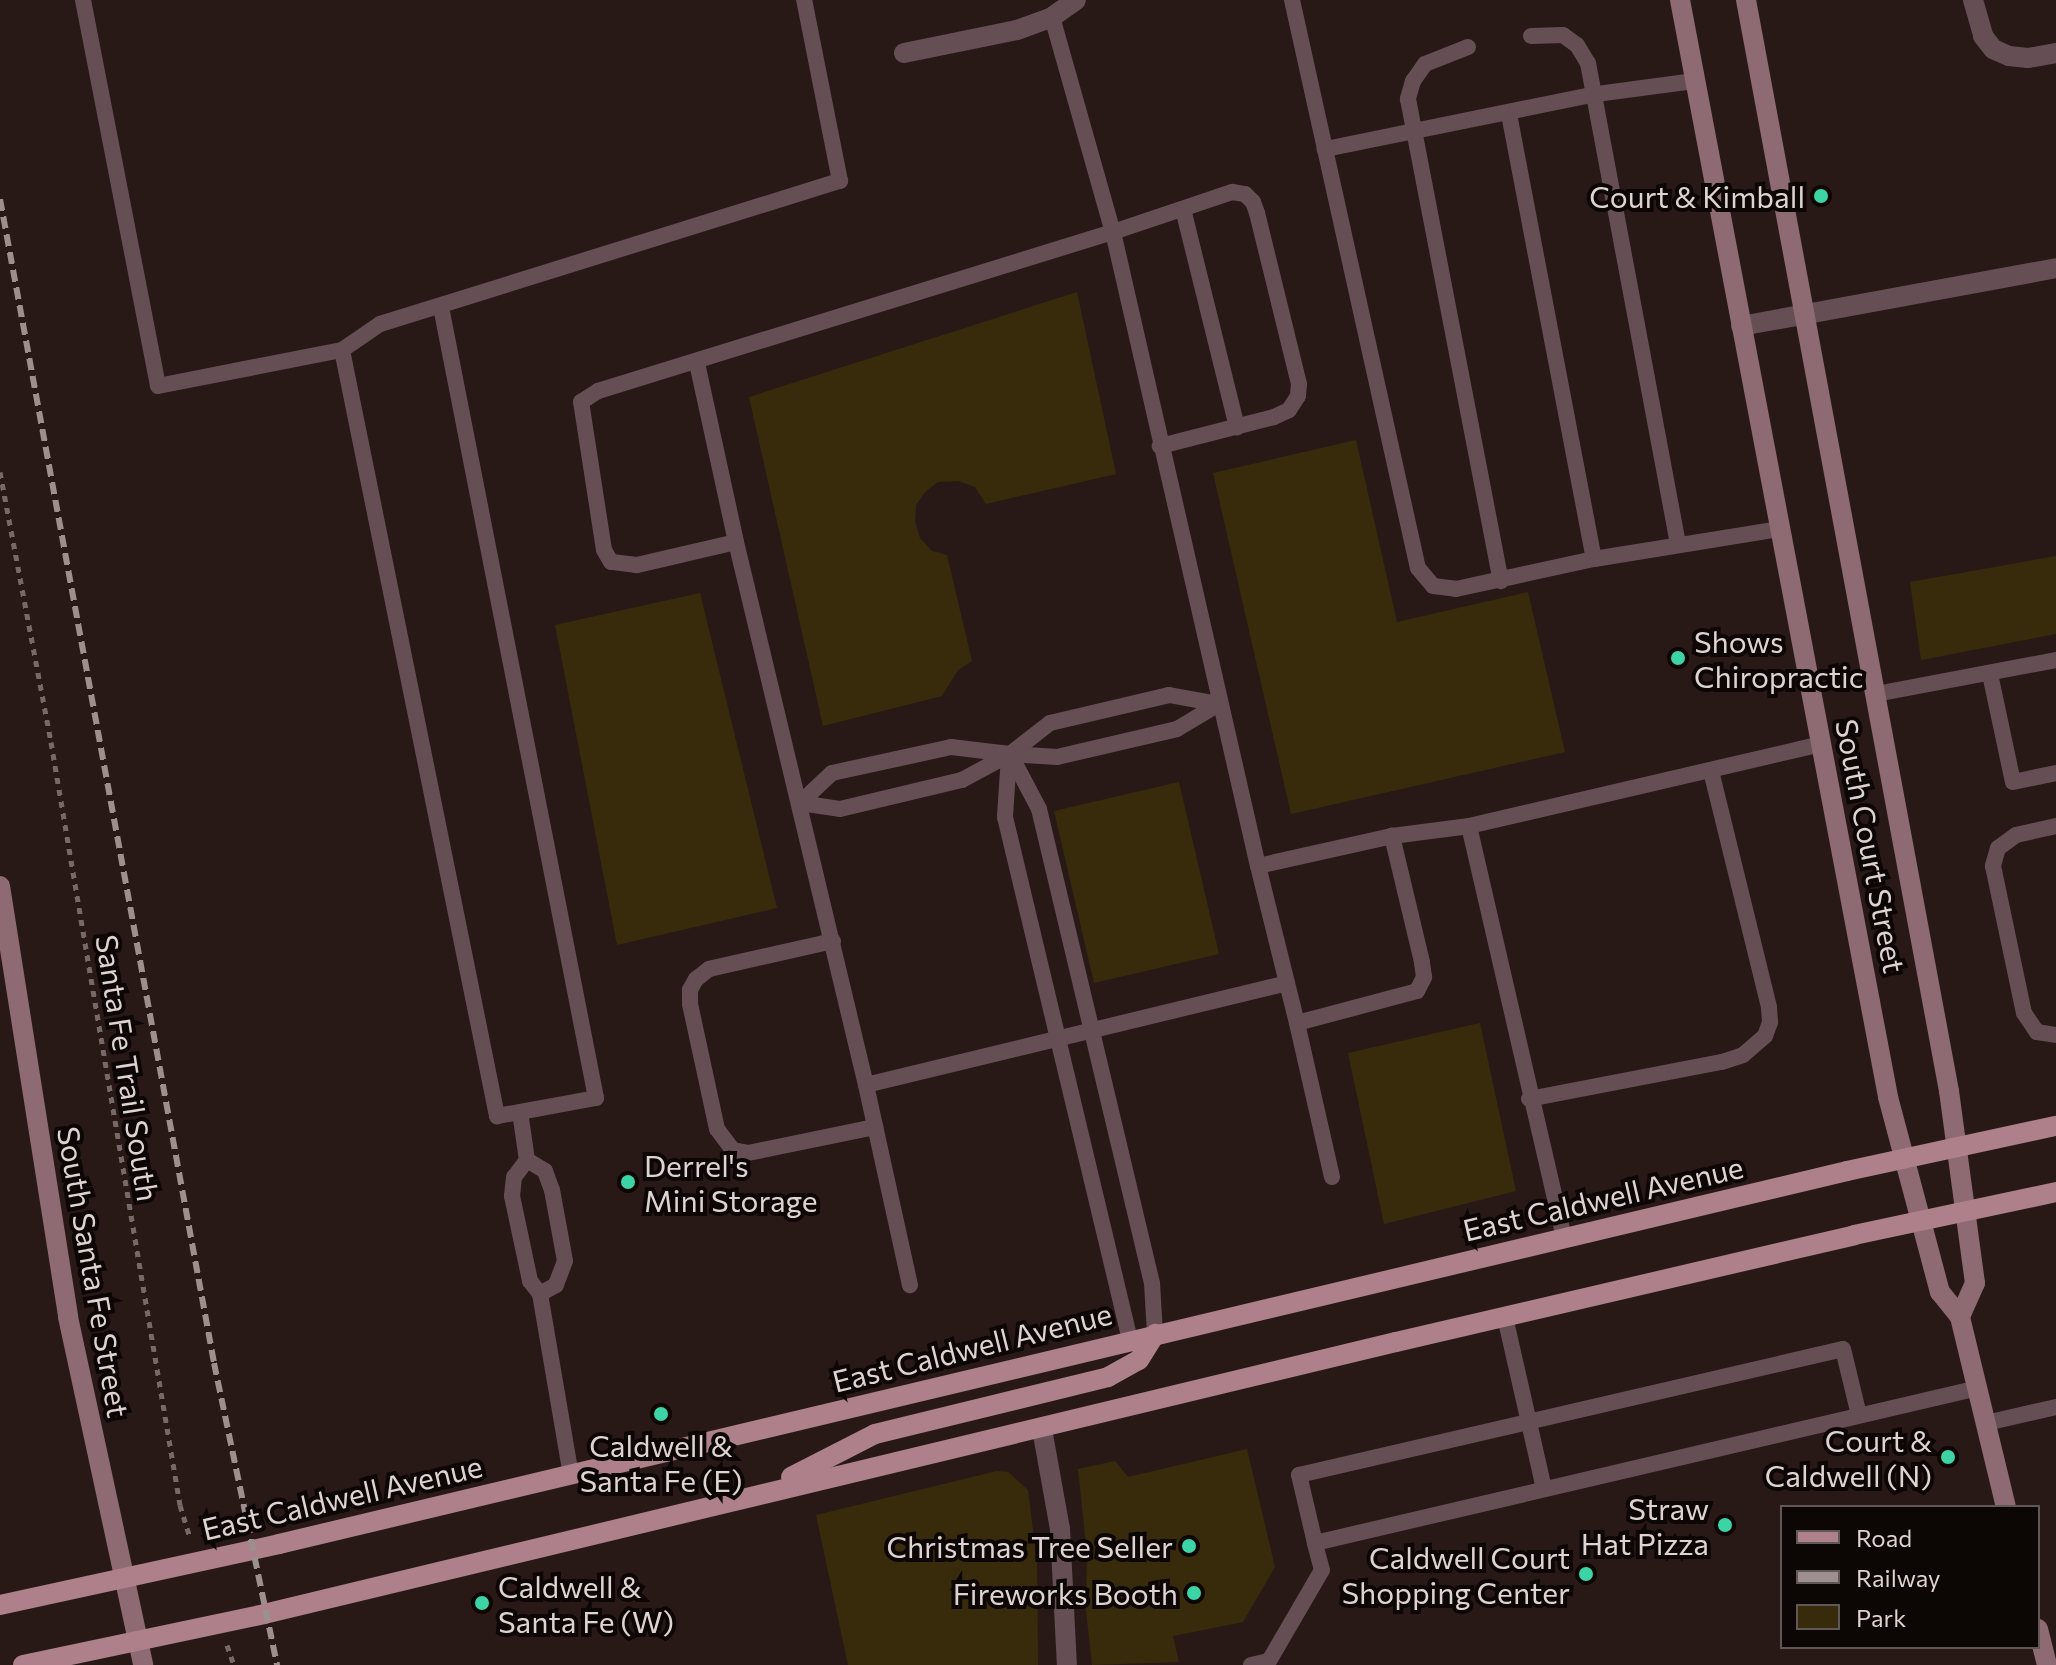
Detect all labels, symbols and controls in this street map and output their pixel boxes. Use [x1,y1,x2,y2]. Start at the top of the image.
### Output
place label: Court & Kimball [1589,178,1805,214]
marker: Court & Kimball [1812,187,1830,205]
place label: Shows Chiropractic [1694,623,1864,694]
marker: Shows Chiropractic [1669,649,1687,667]
street label: South Court Street [1829,716,1913,976]
street label: Santa Fe Trail South [89,932,167,1204]
street label: South Santa Fe Street [51,1124,137,1420]
place label: Derrel's Mini Storage [644,1147,818,1218]
street label: East Caldwell Avenue [1459,1148,1747,1248]
marker: Derrel's Mini Storage [619,1173,637,1191]
street label: East Caldwell Avenue [829,1295,1115,1399]
marker: Caldwell & Santa Fe (E) [652,1405,670,1423]
place label: Court & Caldwell (N) [1765,1422,1932,1492]
place label: Caldwell & Santa Fe (E) [579,1427,743,1498]
street label: East Caldwell Avenue [198,1447,486,1547]
marker: Court & Caldwell (N) [1939,1448,1957,1466]
place label: Straw Hat Pizza [1581,1490,1709,1560]
legend [1780,1505,2040,1649]
marker: Straw Hat Pizza [1716,1516,1734,1534]
text: Road [1856,1523,1912,1552]
place label: Christmas Tree Seller [886,1528,1173,1564]
marker: Christmas Tree Seller [1180,1537,1198,1555]
place label: Caldwell Court Shopping Center [1341,1539,1570,1610]
text: Railway [1856,1563,1941,1592]
marker: Caldwell Court Shopping Center [1577,1565,1595,1583]
place label: Caldwell & Santa Fe (W) [498,1568,674,1638]
place label: Fireworks Booth [953,1575,1178,1611]
marker: Fireworks Booth [1185,1584,1203,1602]
marker: Caldwell & Santa Fe (W) [473,1594,491,1612]
text: Park [1856,1603,1906,1632]

